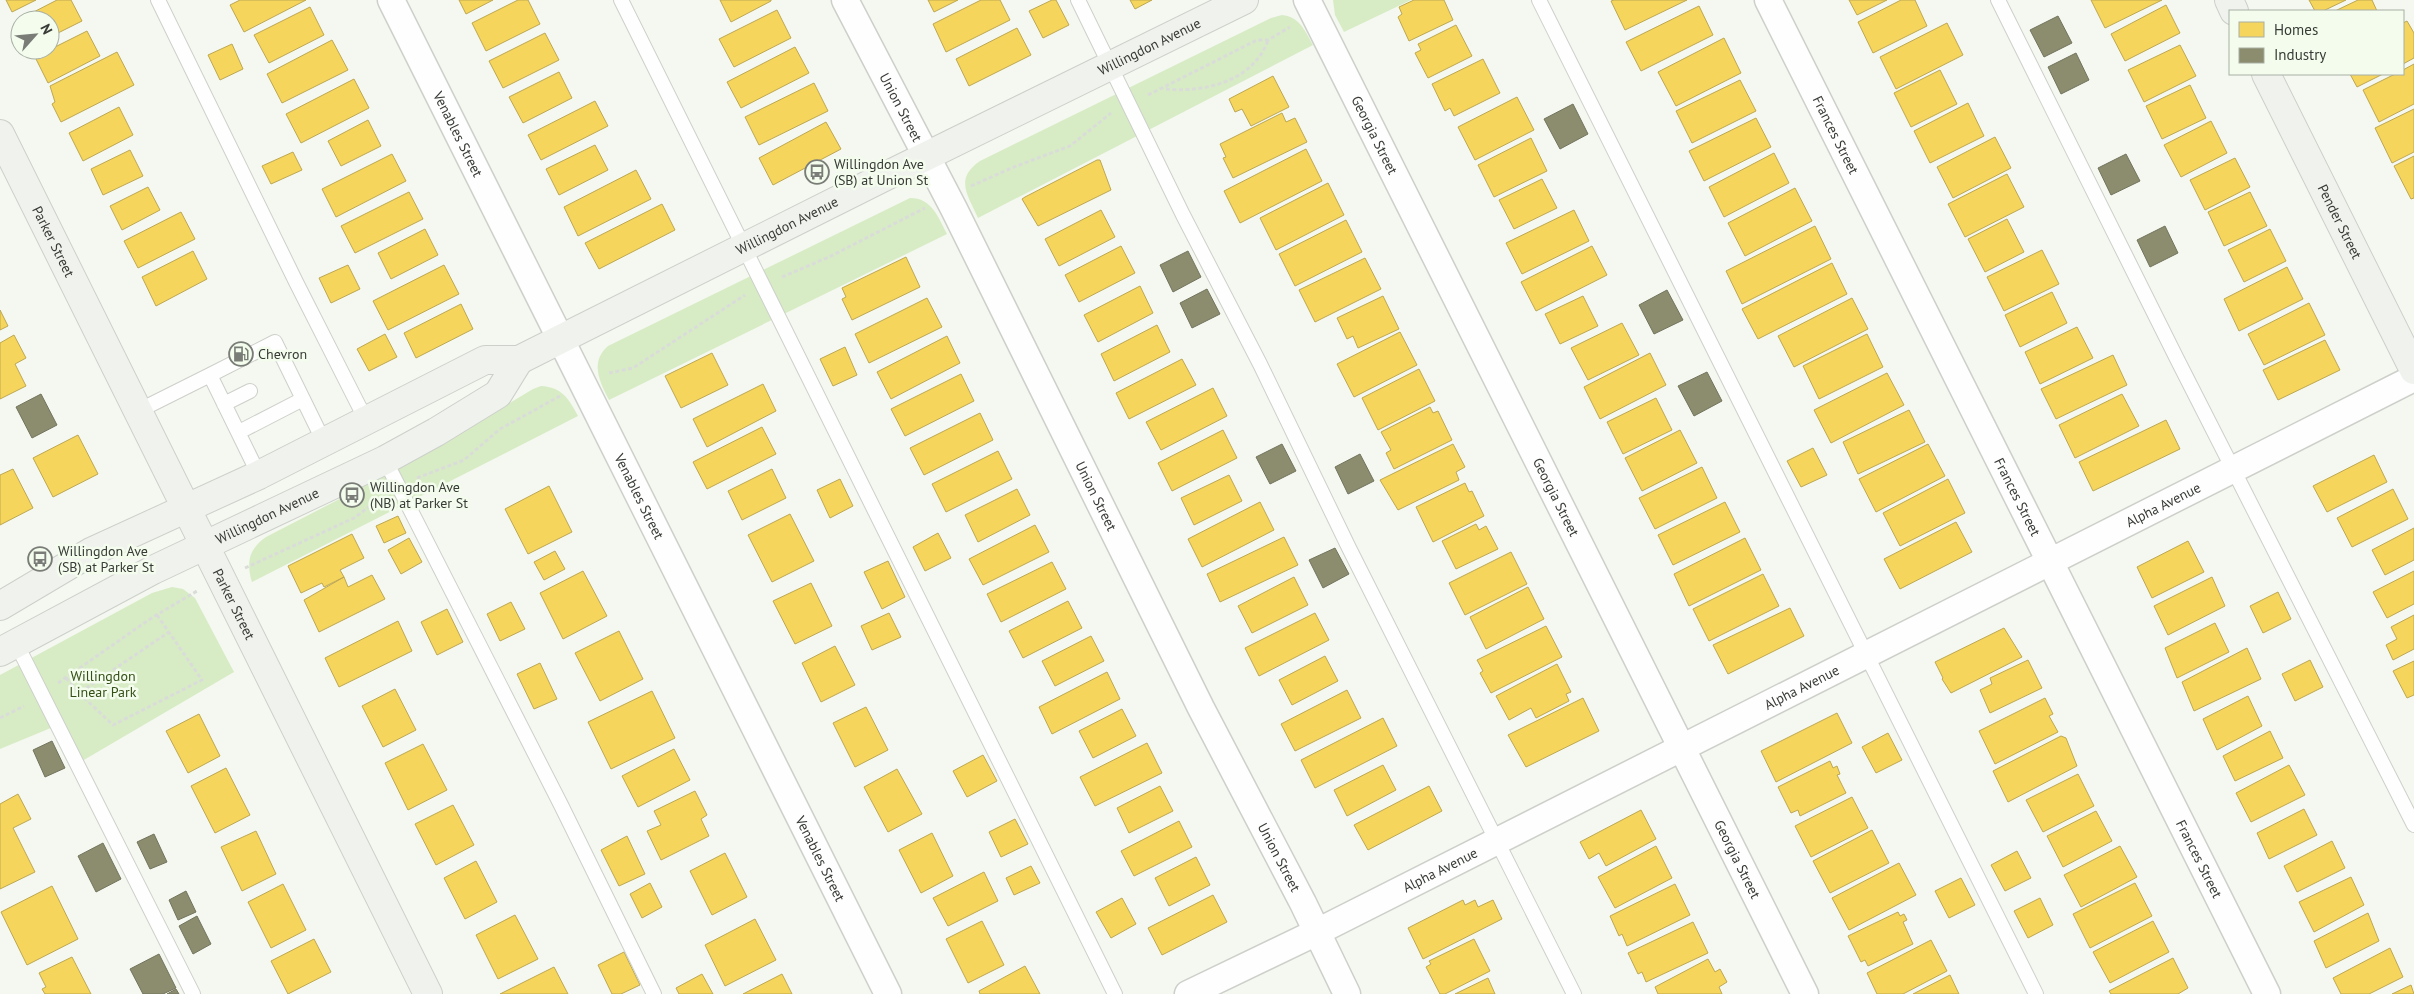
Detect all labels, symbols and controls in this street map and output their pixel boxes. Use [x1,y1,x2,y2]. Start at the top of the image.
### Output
north arrow [10,10,60,60]
legend [2229,10,2404,75]
street label: Willingdon Avenue [1095,14,1204,79]
text: Homes [2274,20,2318,39]
text: N [36,21,57,37]
text: Industry [2274,45,2326,64]
street label: Union Street [876,70,926,145]
street label: Venables Street [429,88,487,180]
street label: Georgia Street [1347,93,1402,178]
street label: Frances Street [1809,93,1863,177]
place label: Willingdon Ave (SB) at Union St [834,155,928,189]
bus stop icon: Willingdon Ave (SB) at Union St [804,159,830,185]
street label: Pender Street [2314,181,2366,262]
street label: Willingdon Avenue [733,192,841,259]
street label: Parker Street [28,203,79,280]
fuel station icon: Chevron [228,341,254,367]
place label: Chevron [258,345,307,363]
street label: Venables Street [610,450,668,542]
street label: Georgia Street [1529,455,1583,540]
street label: Frances Street [1990,455,2045,539]
street label: Union Street [1071,458,1121,534]
place label: Willingdon Ave (NB) at Parker St [370,478,468,512]
street label: Alpha Avenue [2123,478,2204,531]
bus stop icon: Willingdon Ave (NB) at Parker St [339,482,365,508]
street label: Willingdon Avenue [213,484,322,548]
place label: Willingdon Ave (SB) at Parker St [58,542,154,576]
bus stop icon: Willingdon Ave (SB) at Parker St [27,546,53,572]
street label: Parker Street [209,566,259,643]
street label: Alpha Avenue [1761,661,1842,714]
park label: Willingdon Linear Park [70,667,137,701]
street label: Venables Street [791,812,849,905]
street label: Georgia Street [1710,817,1765,902]
street label: Frances Street [2172,817,2226,901]
street label: Union Street [1254,820,1305,895]
street label: Alpha Avenue [1400,843,1481,896]

